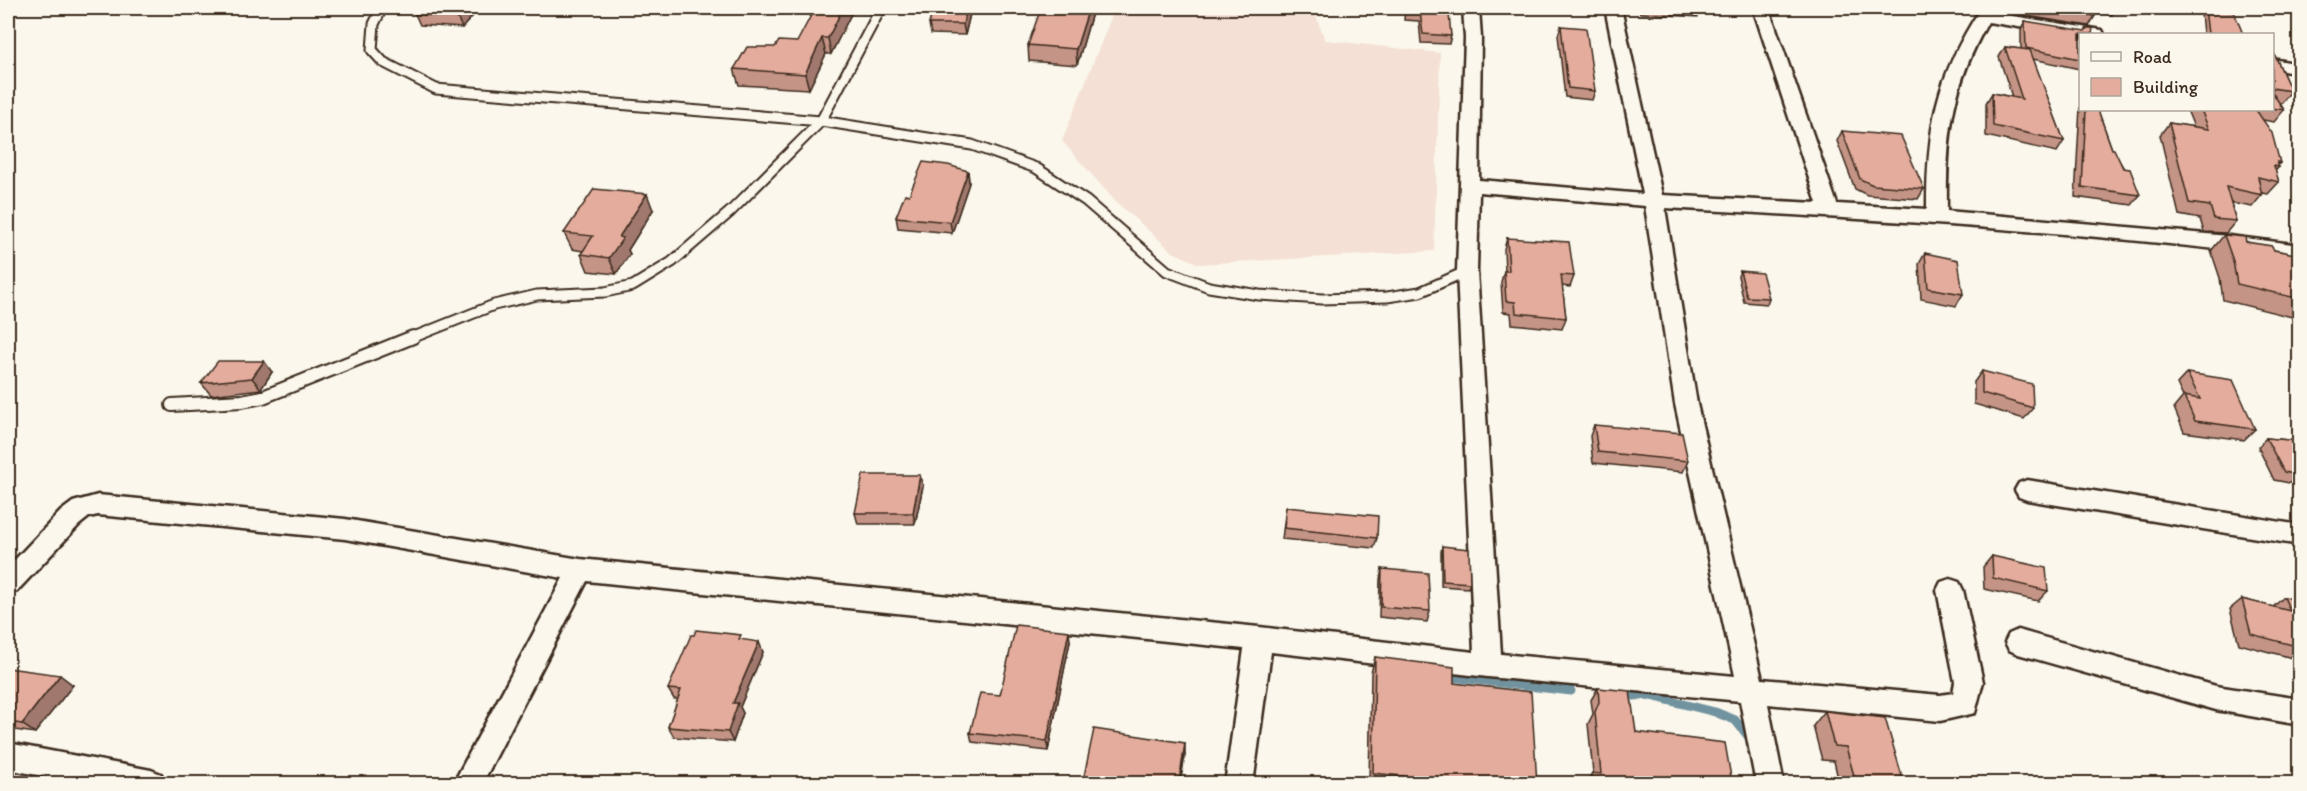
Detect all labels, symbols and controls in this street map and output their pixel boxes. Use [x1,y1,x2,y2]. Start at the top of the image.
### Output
legend [2079,33,2274,111]
text: Road [2133,46,2172,68]
text: Building [2133,76,2199,98]

